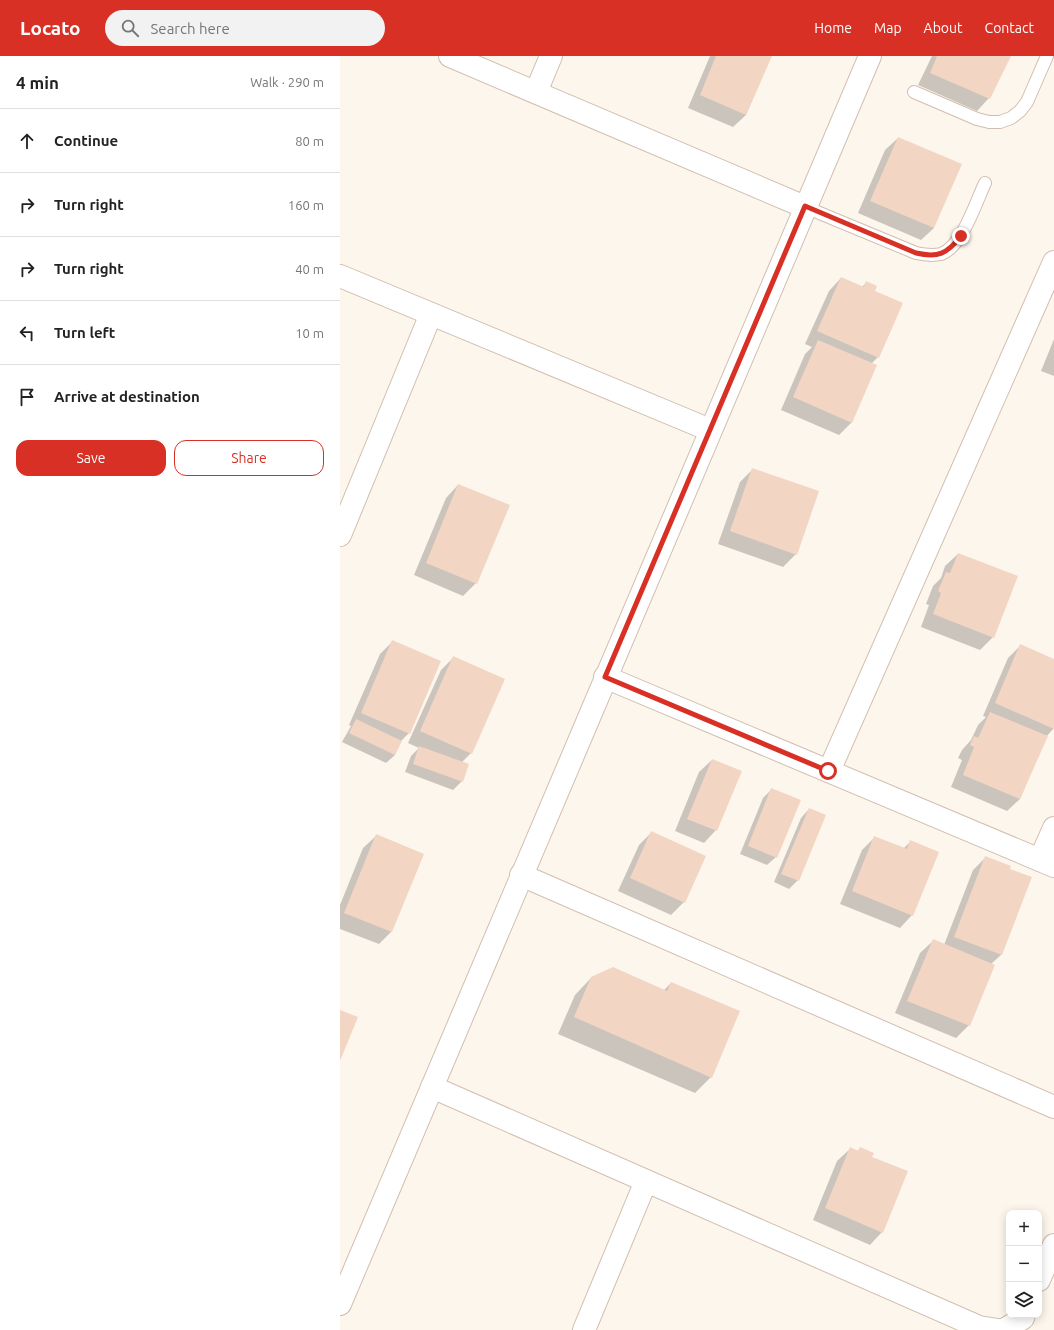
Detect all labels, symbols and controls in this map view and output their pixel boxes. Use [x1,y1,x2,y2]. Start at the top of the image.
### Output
search box [105,10,385,46]
text: Locato [20,17,81,39]
icon: search [119,17,141,39]
text: Search here [151,20,230,37]
text: Home [814,20,852,36]
text: Map [874,20,902,36]
text: About [924,20,963,36]
text: Contact [985,20,1034,36]
text: 4 min [16,73,59,92]
text: Walk · 290 m [250,75,324,89]
icon: ahead [16,130,38,152]
text: Continue [54,132,118,149]
text: 80 m [295,134,324,148]
icon: right [16,194,38,216]
text: Turn right [54,196,124,213]
text: 160 m [288,198,324,212]
route end [952,227,970,245]
icon: right [16,258,38,280]
text: Turn right [54,260,124,277]
text: 40 m [295,262,324,276]
icon: left [16,322,38,344]
text: Turn left [54,324,115,341]
text: 10 m [295,326,324,340]
icon: arrive [16,386,38,408]
text: Arrive at destination [54,388,200,405]
button: Save [16,440,166,476]
button: Share [174,440,324,476]
route start [819,762,837,780]
map controls [1006,1210,1042,1318]
button: + [1006,1210,1042,1246]
button: − [1006,1246,1042,1282]
button: layers [1006,1282,1042,1318]

